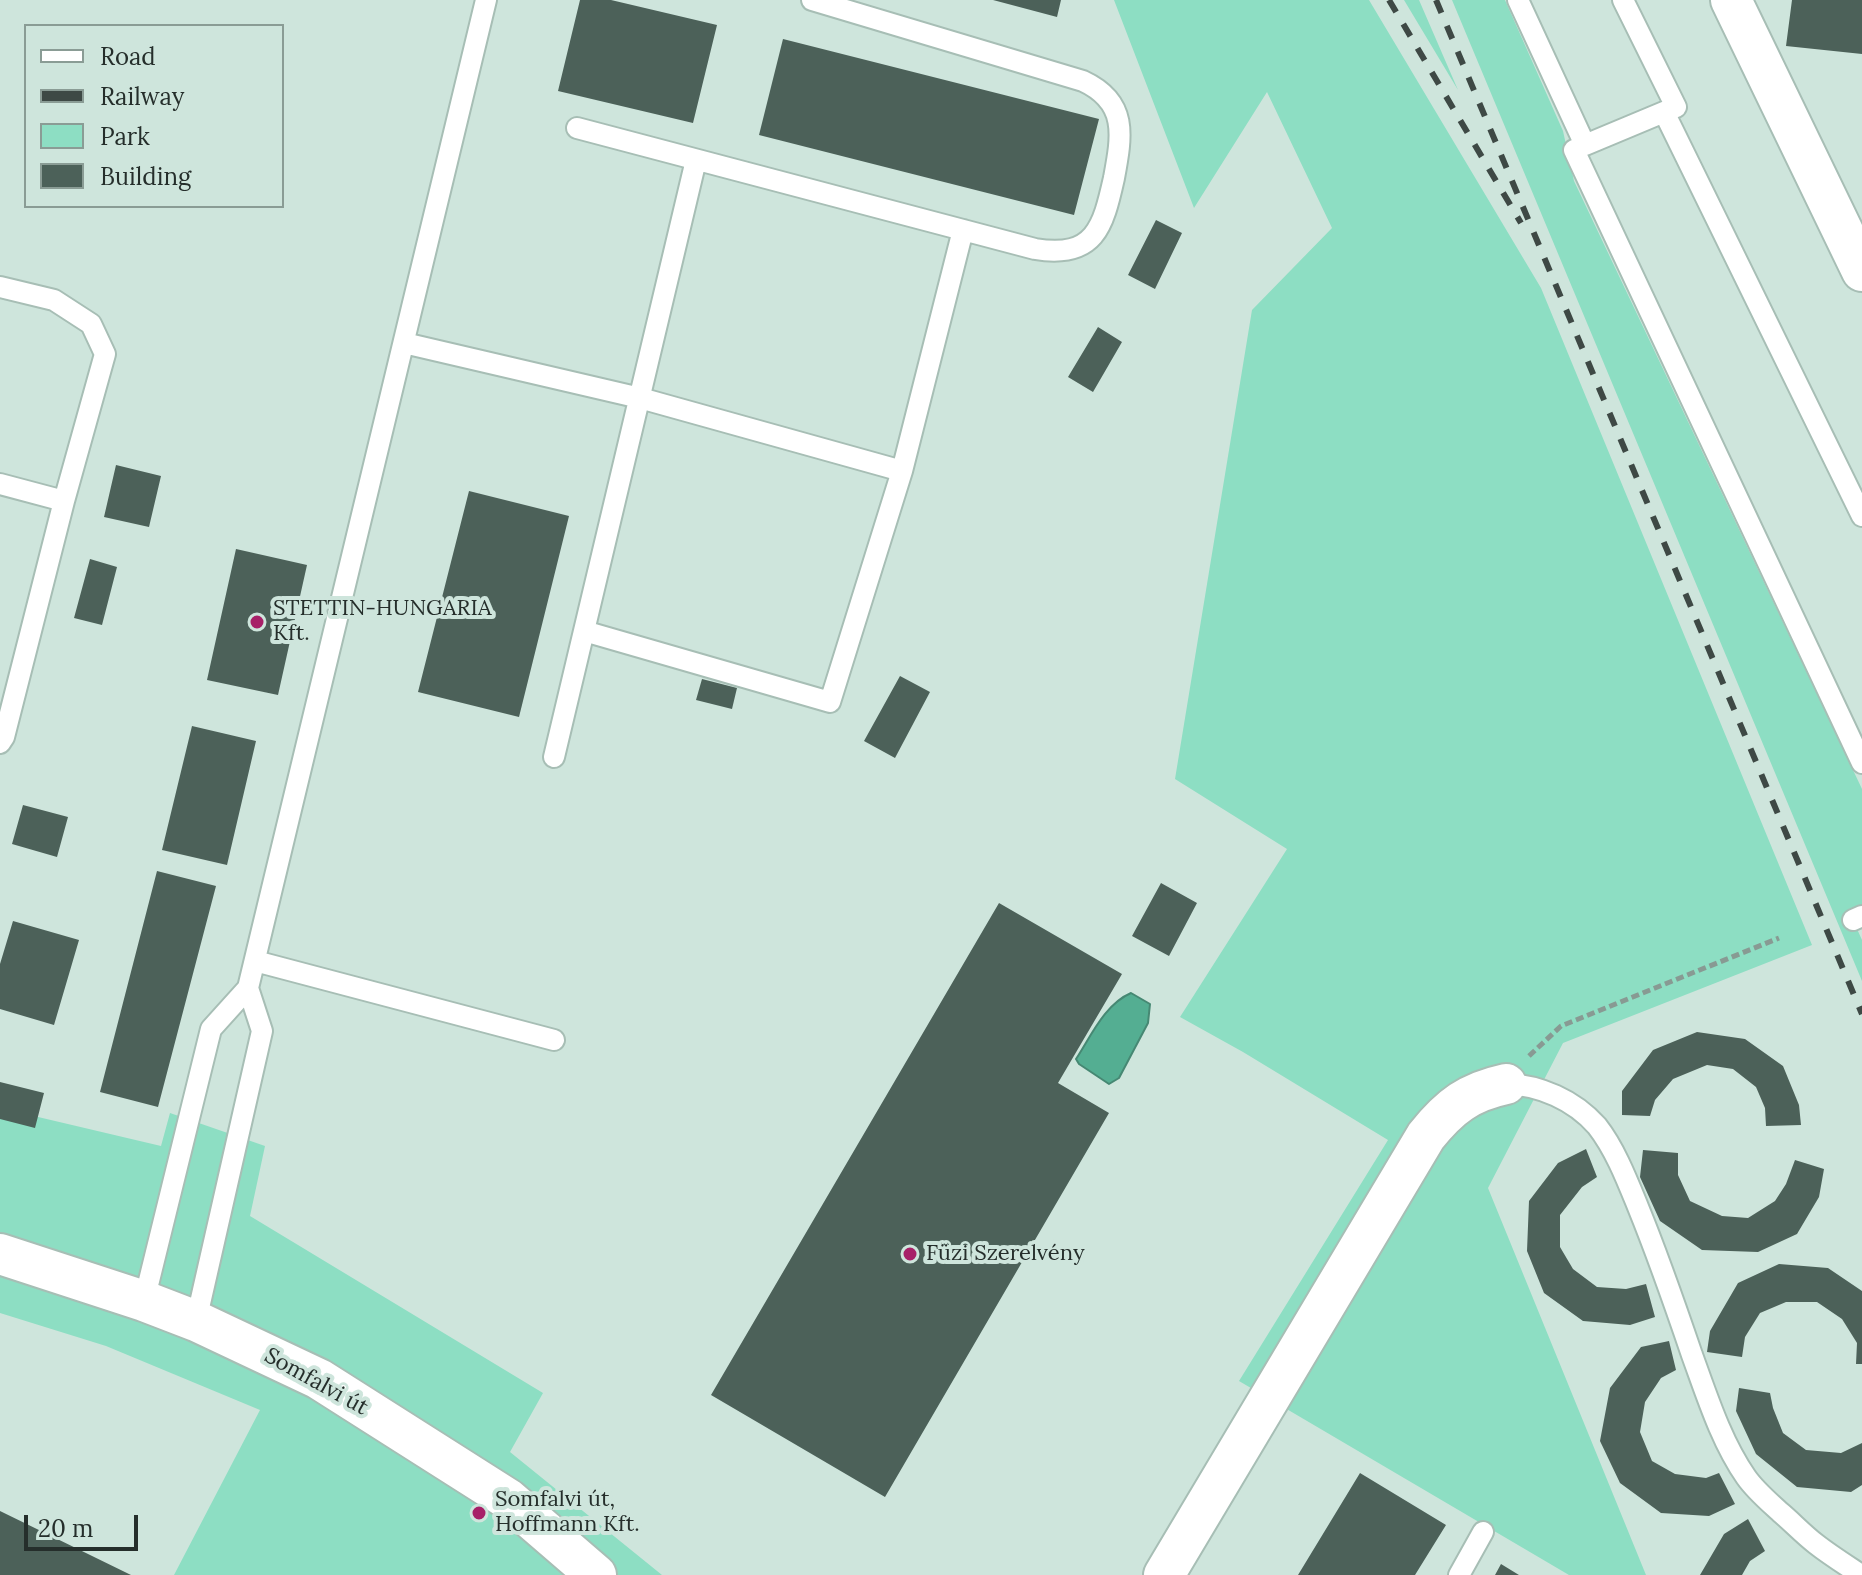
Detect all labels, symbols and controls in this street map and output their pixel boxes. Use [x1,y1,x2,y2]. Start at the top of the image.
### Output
legend [24,24,284,208]
text: Road [100,41,156,72]
text: Railway [100,81,184,112]
text: Park [100,121,150,152]
text: Building [100,161,191,192]
place label: STETTIN-HUNGARIA Kft. [273,596,492,648]
marker: STETTIN-HUNGARIA Kft. [248,613,266,631]
place label: Füzi Szerelvény [926,1241,1085,1267]
marker: Füzi Szerelvény [901,1245,919,1263]
street label: Somfalvi út [260,1343,372,1421]
place label: Somfalvi út, Hoffmann Kft. [495,1487,640,1538]
scale bar [28,1499,142,1549]
marker: Somfalvi út, Hoffmann Kft. [470,1504,488,1522]
text: 20 m [38,1513,94,1544]

